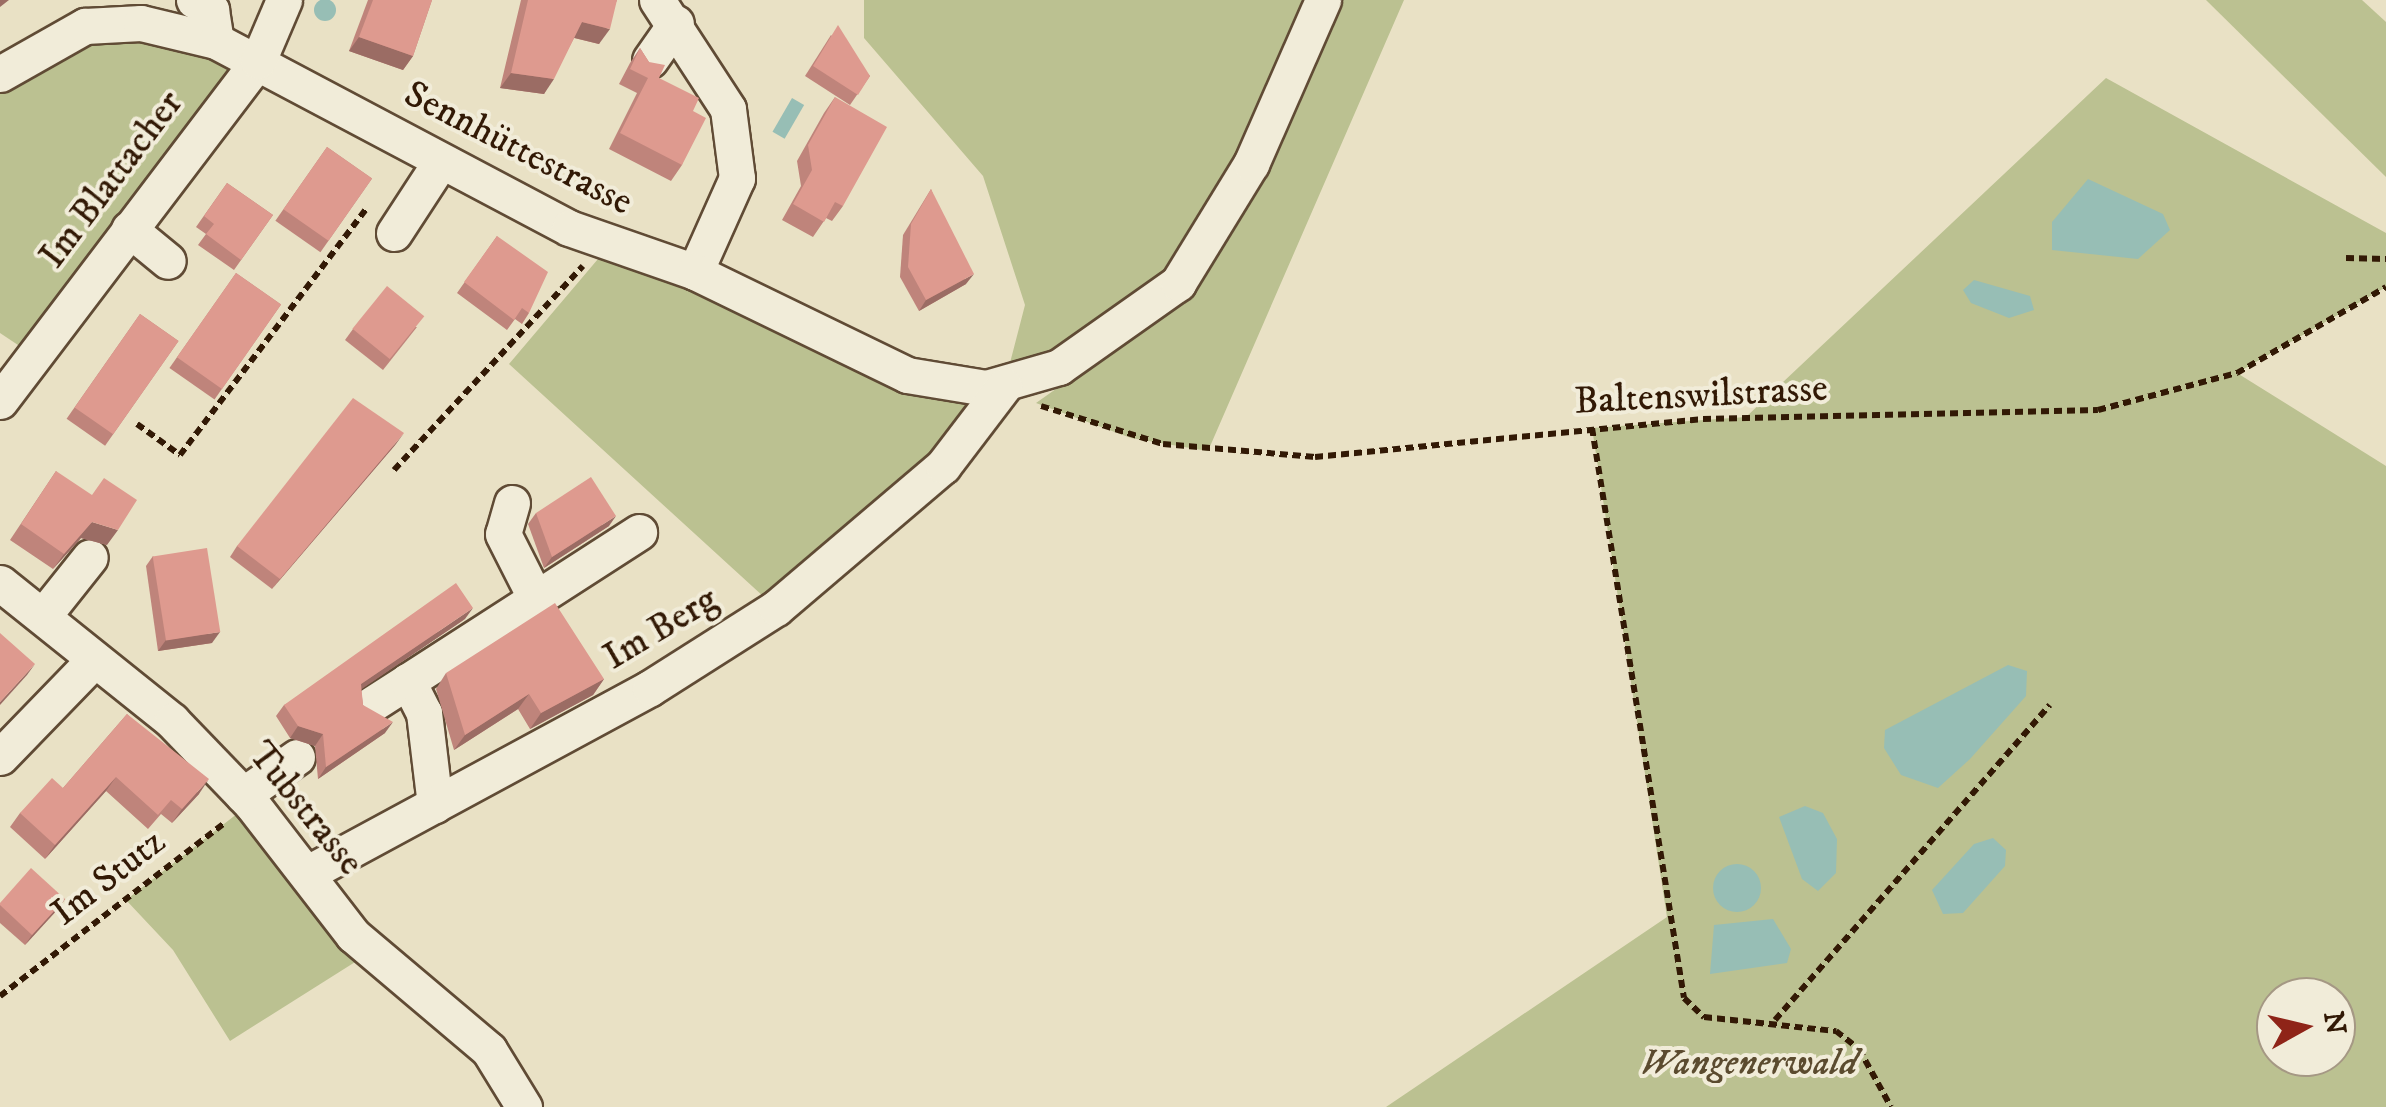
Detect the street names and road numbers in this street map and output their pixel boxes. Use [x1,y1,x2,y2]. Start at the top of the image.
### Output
street label: Sennhüttestrasse [396,72,640,226]
street label: Im Blattacher [31,82,193,278]
street label: Baltenswilstrasse [1573,367,1829,425]
street label: Im Berg [596,577,726,681]
street label: Tubstrasse [237,733,373,885]
street label: Im Stutz [43,820,175,936]

